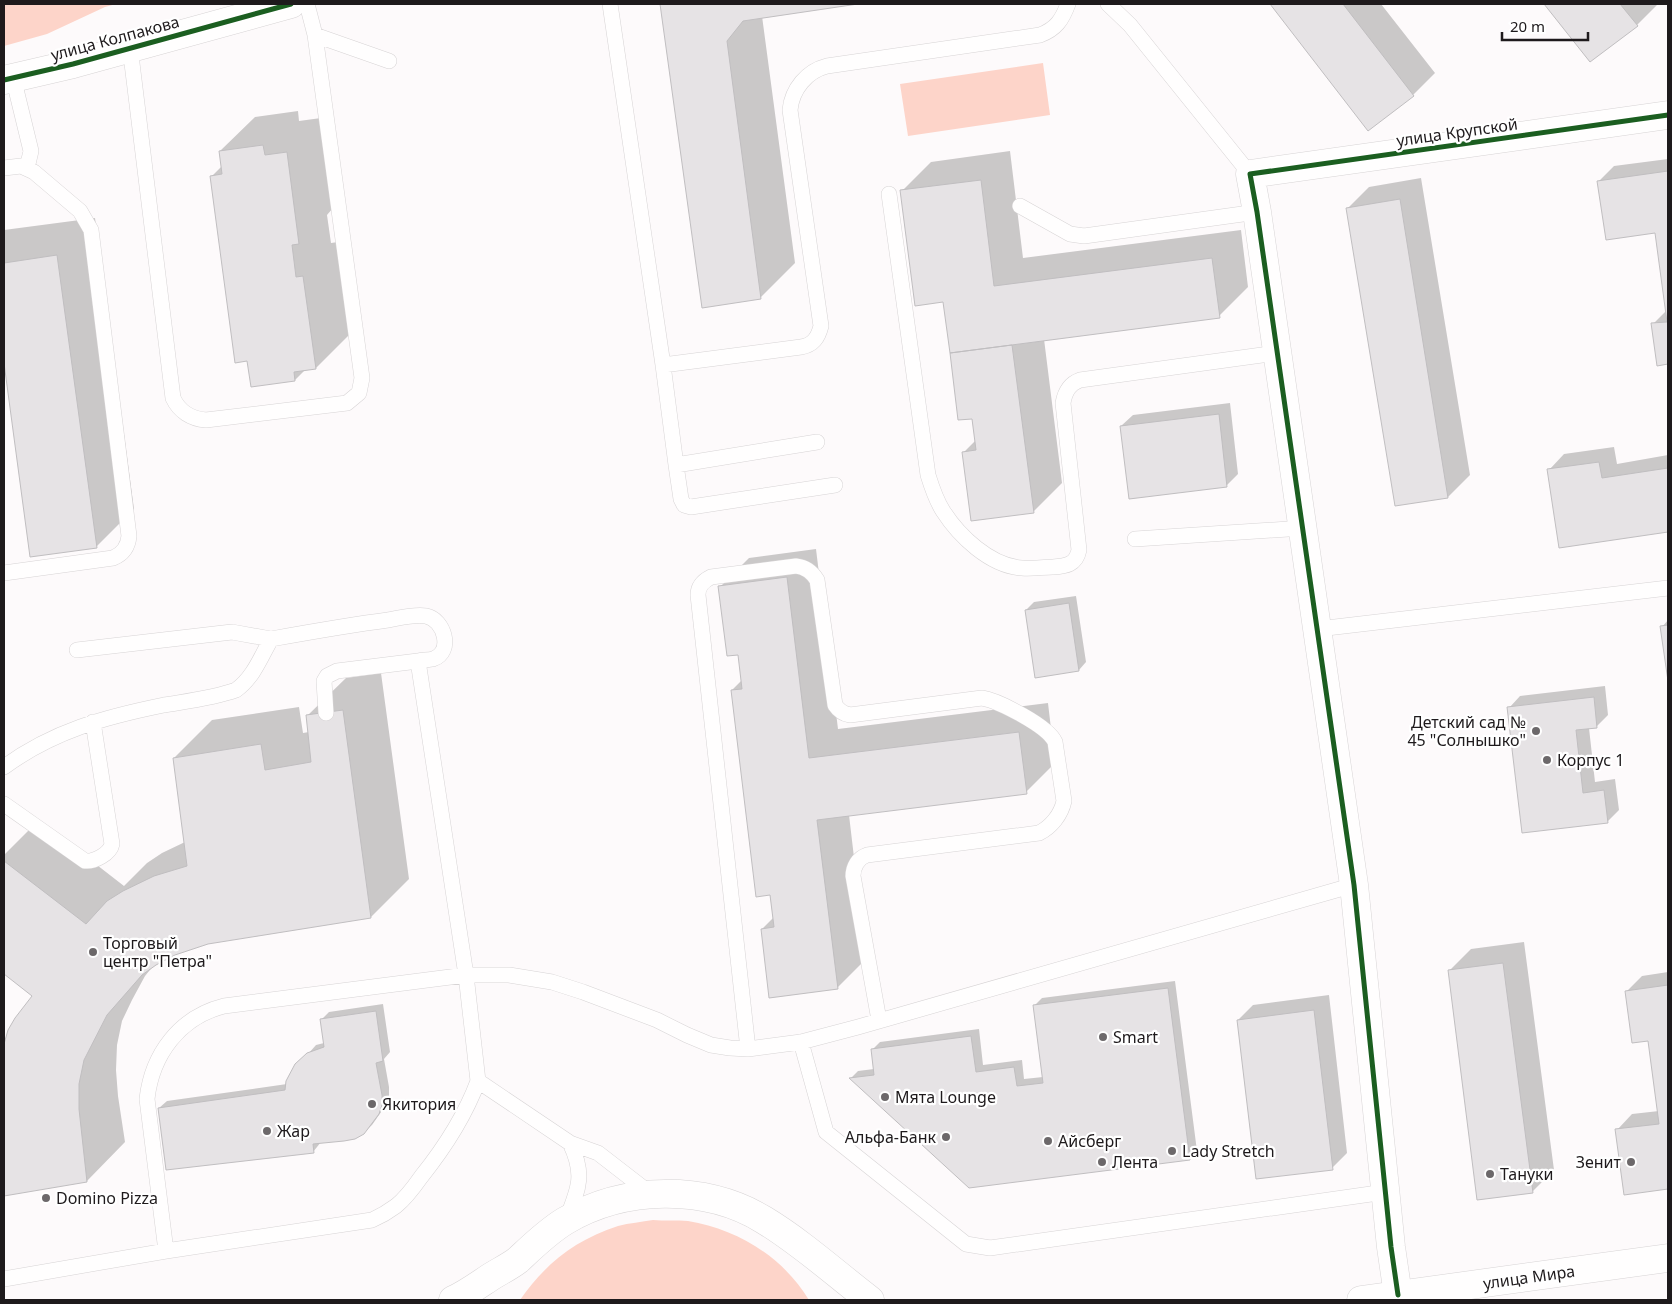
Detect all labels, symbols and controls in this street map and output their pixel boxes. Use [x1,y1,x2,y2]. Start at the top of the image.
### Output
street label: улица Колпакова [48,10,182,66]
scale bar [1502,10,1588,42]
text: 20 m [1510,16,1545,36]
street label: улица Крупской [1395,113,1519,151]
place label: Детский сад № 45 "Солнышко" [1407,711,1526,751]
marker: Детский сад № 45 "Солнышко" [1530,725,1542,737]
place label: Корпус 1 [1557,749,1624,771]
marker: Корпус 1 [1541,754,1553,766]
place label: Торговый центр "Петра" [103,932,212,972]
marker: Торговый центр "Петра" [87,946,99,958]
place label: Smart [1113,1026,1158,1048]
marker: Smart [1097,1031,1109,1043]
place label: Мята Lounge [895,1086,996,1108]
marker: Мята Lounge [879,1091,891,1103]
place label: Якитория [382,1093,456,1115]
marker: Якитория [366,1098,378,1110]
place label: Жар [277,1120,310,1142]
marker: Жар [261,1125,273,1137]
place label: Альфа-Банк [845,1126,937,1148]
place label: Айсберг [1058,1130,1121,1152]
marker: Альфа-Банк [940,1131,952,1143]
marker: Айсберг [1042,1135,1054,1147]
place label: Lady Stretch [1182,1140,1275,1162]
marker: Lady Stretch [1166,1145,1178,1157]
place label: Лента [1112,1151,1158,1173]
place label: Зенит [1576,1151,1622,1173]
marker: Лента [1096,1156,1108,1168]
marker: Зенит [1625,1156,1637,1168]
place label: Тануки [1500,1163,1554,1185]
marker: Тануки [1484,1168,1496,1180]
place label: Domino Pizza [56,1187,158,1209]
marker: Domino Pizza [40,1192,52,1204]
street label: улица Мира [1482,1260,1576,1294]

